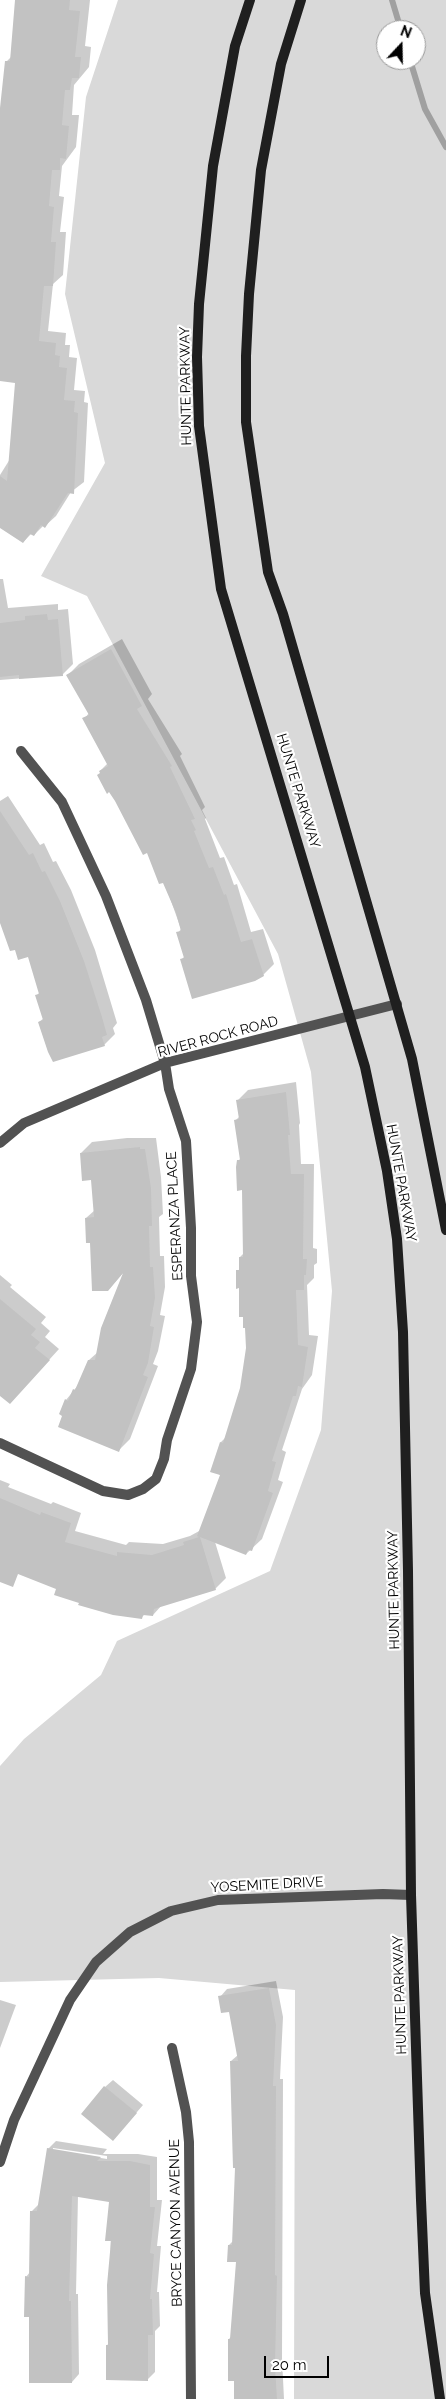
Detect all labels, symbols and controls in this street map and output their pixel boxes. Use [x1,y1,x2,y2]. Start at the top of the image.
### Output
north arrow [376,20,426,70]
text: N [398,23,414,41]
street label: HUNTE PARKWAY [177,326,195,446]
street label: HUNTE PARKWAY [273,732,323,850]
street label: RIVER ROCK ROAD [156,1013,280,1061]
street label: HUNTE PARKWAY [382,1123,420,1243]
street label: ESPERANZA PLACE [163,1151,187,1281]
street label: HUNTE PARKWAY [385,1530,403,1650]
street label: YOSEMITE DRIVE [210,1874,324,1896]
street label: HUNTE PARKWAY [390,1935,410,2055]
street label: BRYCE CANYON AVENUE [166,2139,186,2307]
scale bar [266,2346,331,2378]
text: 20 m [272,2356,307,2374]

